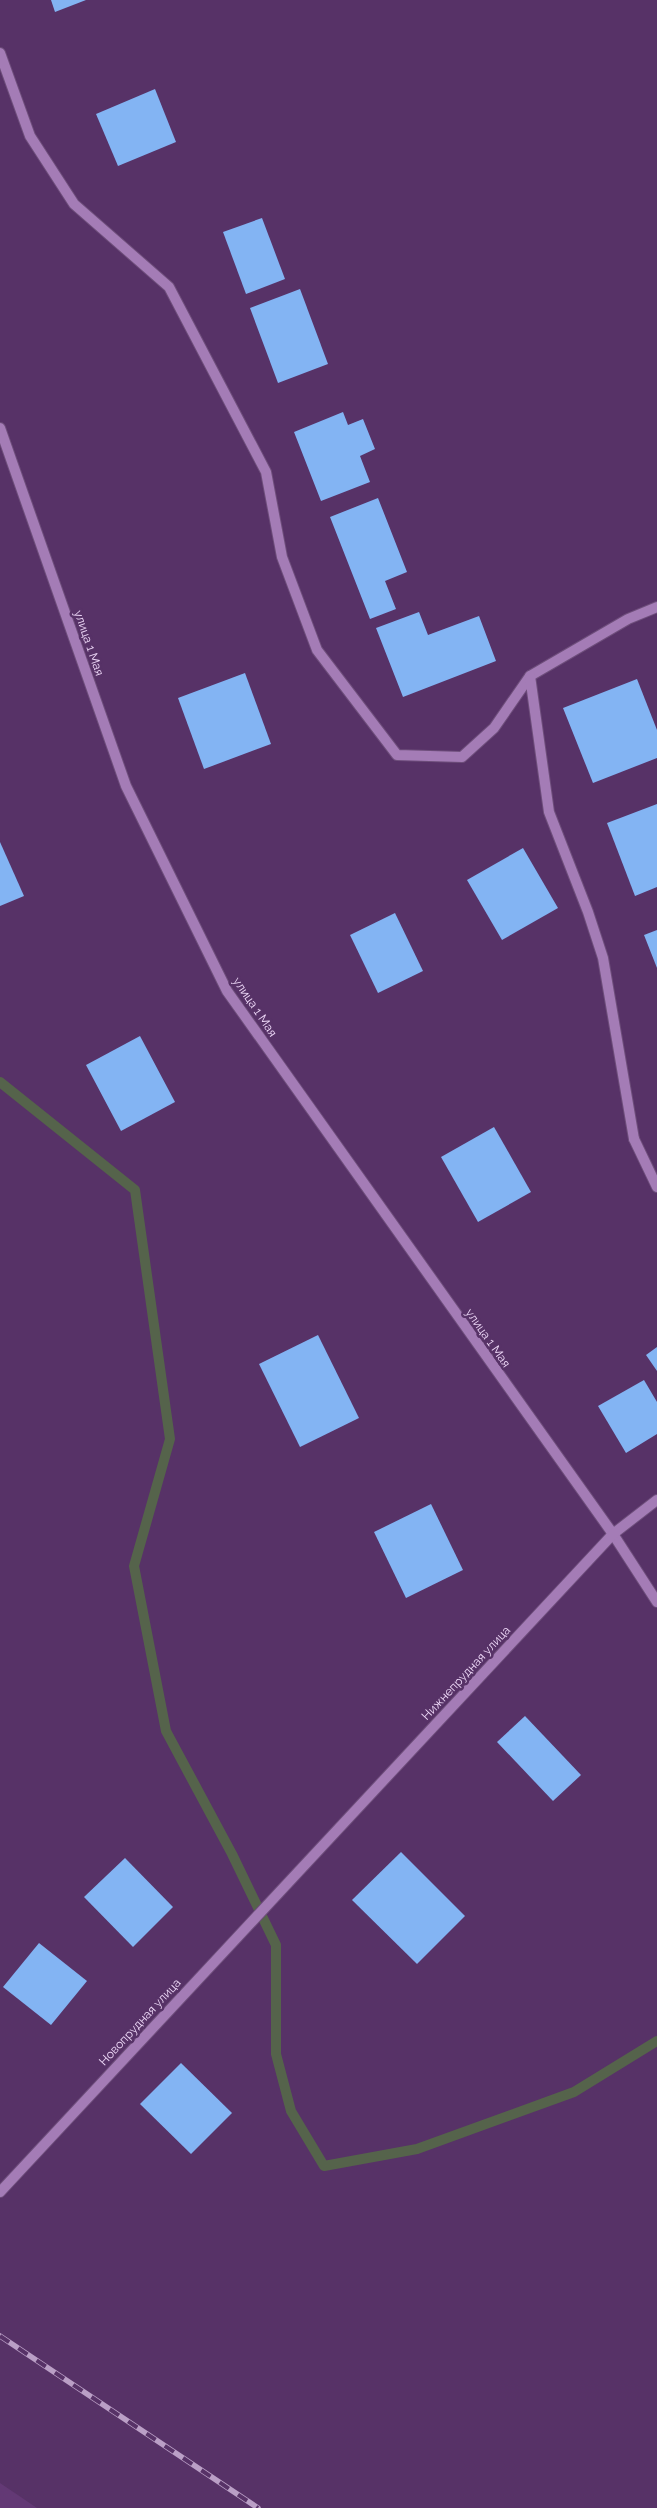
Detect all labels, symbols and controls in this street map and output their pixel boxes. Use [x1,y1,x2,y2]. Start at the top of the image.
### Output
street label: улица 1 Мая [71,608,107,678]
street label: улица 1 Мая [230,975,280,1039]
street label: улица 1 Мая [463,1306,513,1370]
street label: Нижнепрудная улица [419,1623,513,1723]
street label: Новопрудная улица [96,1976,184,2068]

